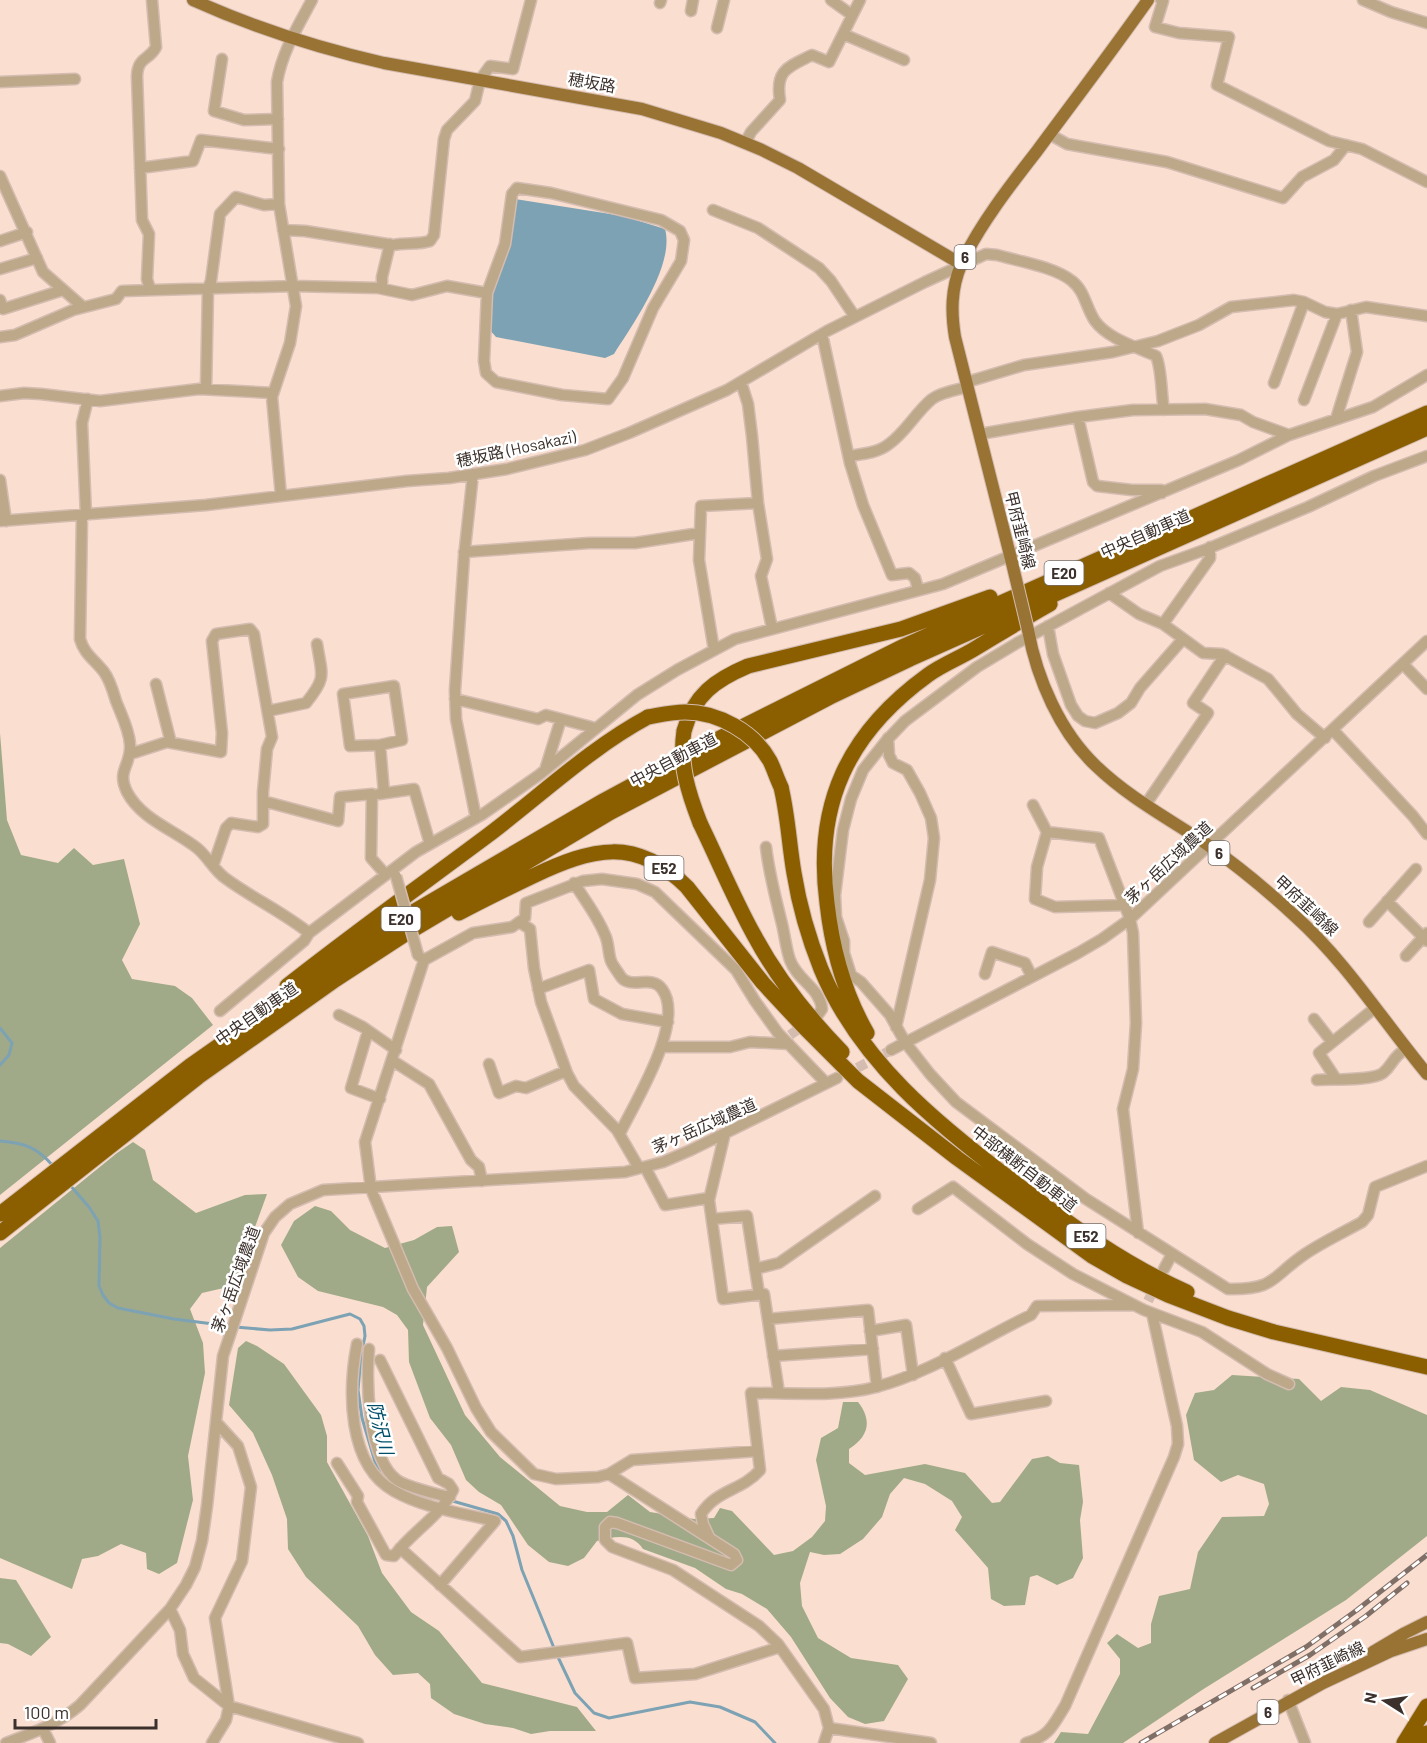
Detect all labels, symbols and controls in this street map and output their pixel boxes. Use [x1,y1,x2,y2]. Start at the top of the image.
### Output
street label: 穂坂路 [567,68,617,96]
road number: 6 [954,245,976,269]
street label: 穂坂路 (Hosakazi) [454,426,578,470]
street label: 甲府韮崎線 [1002,489,1040,571]
street label: 中央自動車道 [1097,505,1193,561]
road number: E20 [1044,561,1084,585]
street label: 中央自動車道 [626,728,720,790]
street label: 茅ヶ岳広域農道 [1121,817,1215,907]
road number: 6 [1208,841,1230,865]
road number: E52 [644,856,684,880]
street label: 甲府韮崎線 [1271,871,1343,939]
road number: E20 [382,907,420,931]
street label: 中央自動車道 [211,978,301,1048]
street label: 茅ヶ岳広域農道 [649,1094,759,1156]
street label: 中部横断自動車道 [969,1121,1081,1215]
street label: 茅ヶ岳広域農道 [207,1223,263,1335]
road number: E52 [1066,1224,1106,1248]
water label: 防沢川 [364,1399,399,1459]
street label: 甲府韮崎線 [1287,1637,1367,1689]
north arrow [1355,1671,1415,1731]
text: N [1359,1691,1380,1705]
scale bar [15,1692,156,1730]
road number: 6 [1258,1700,1278,1724]
text: 100 m [24,1701,69,1723]

